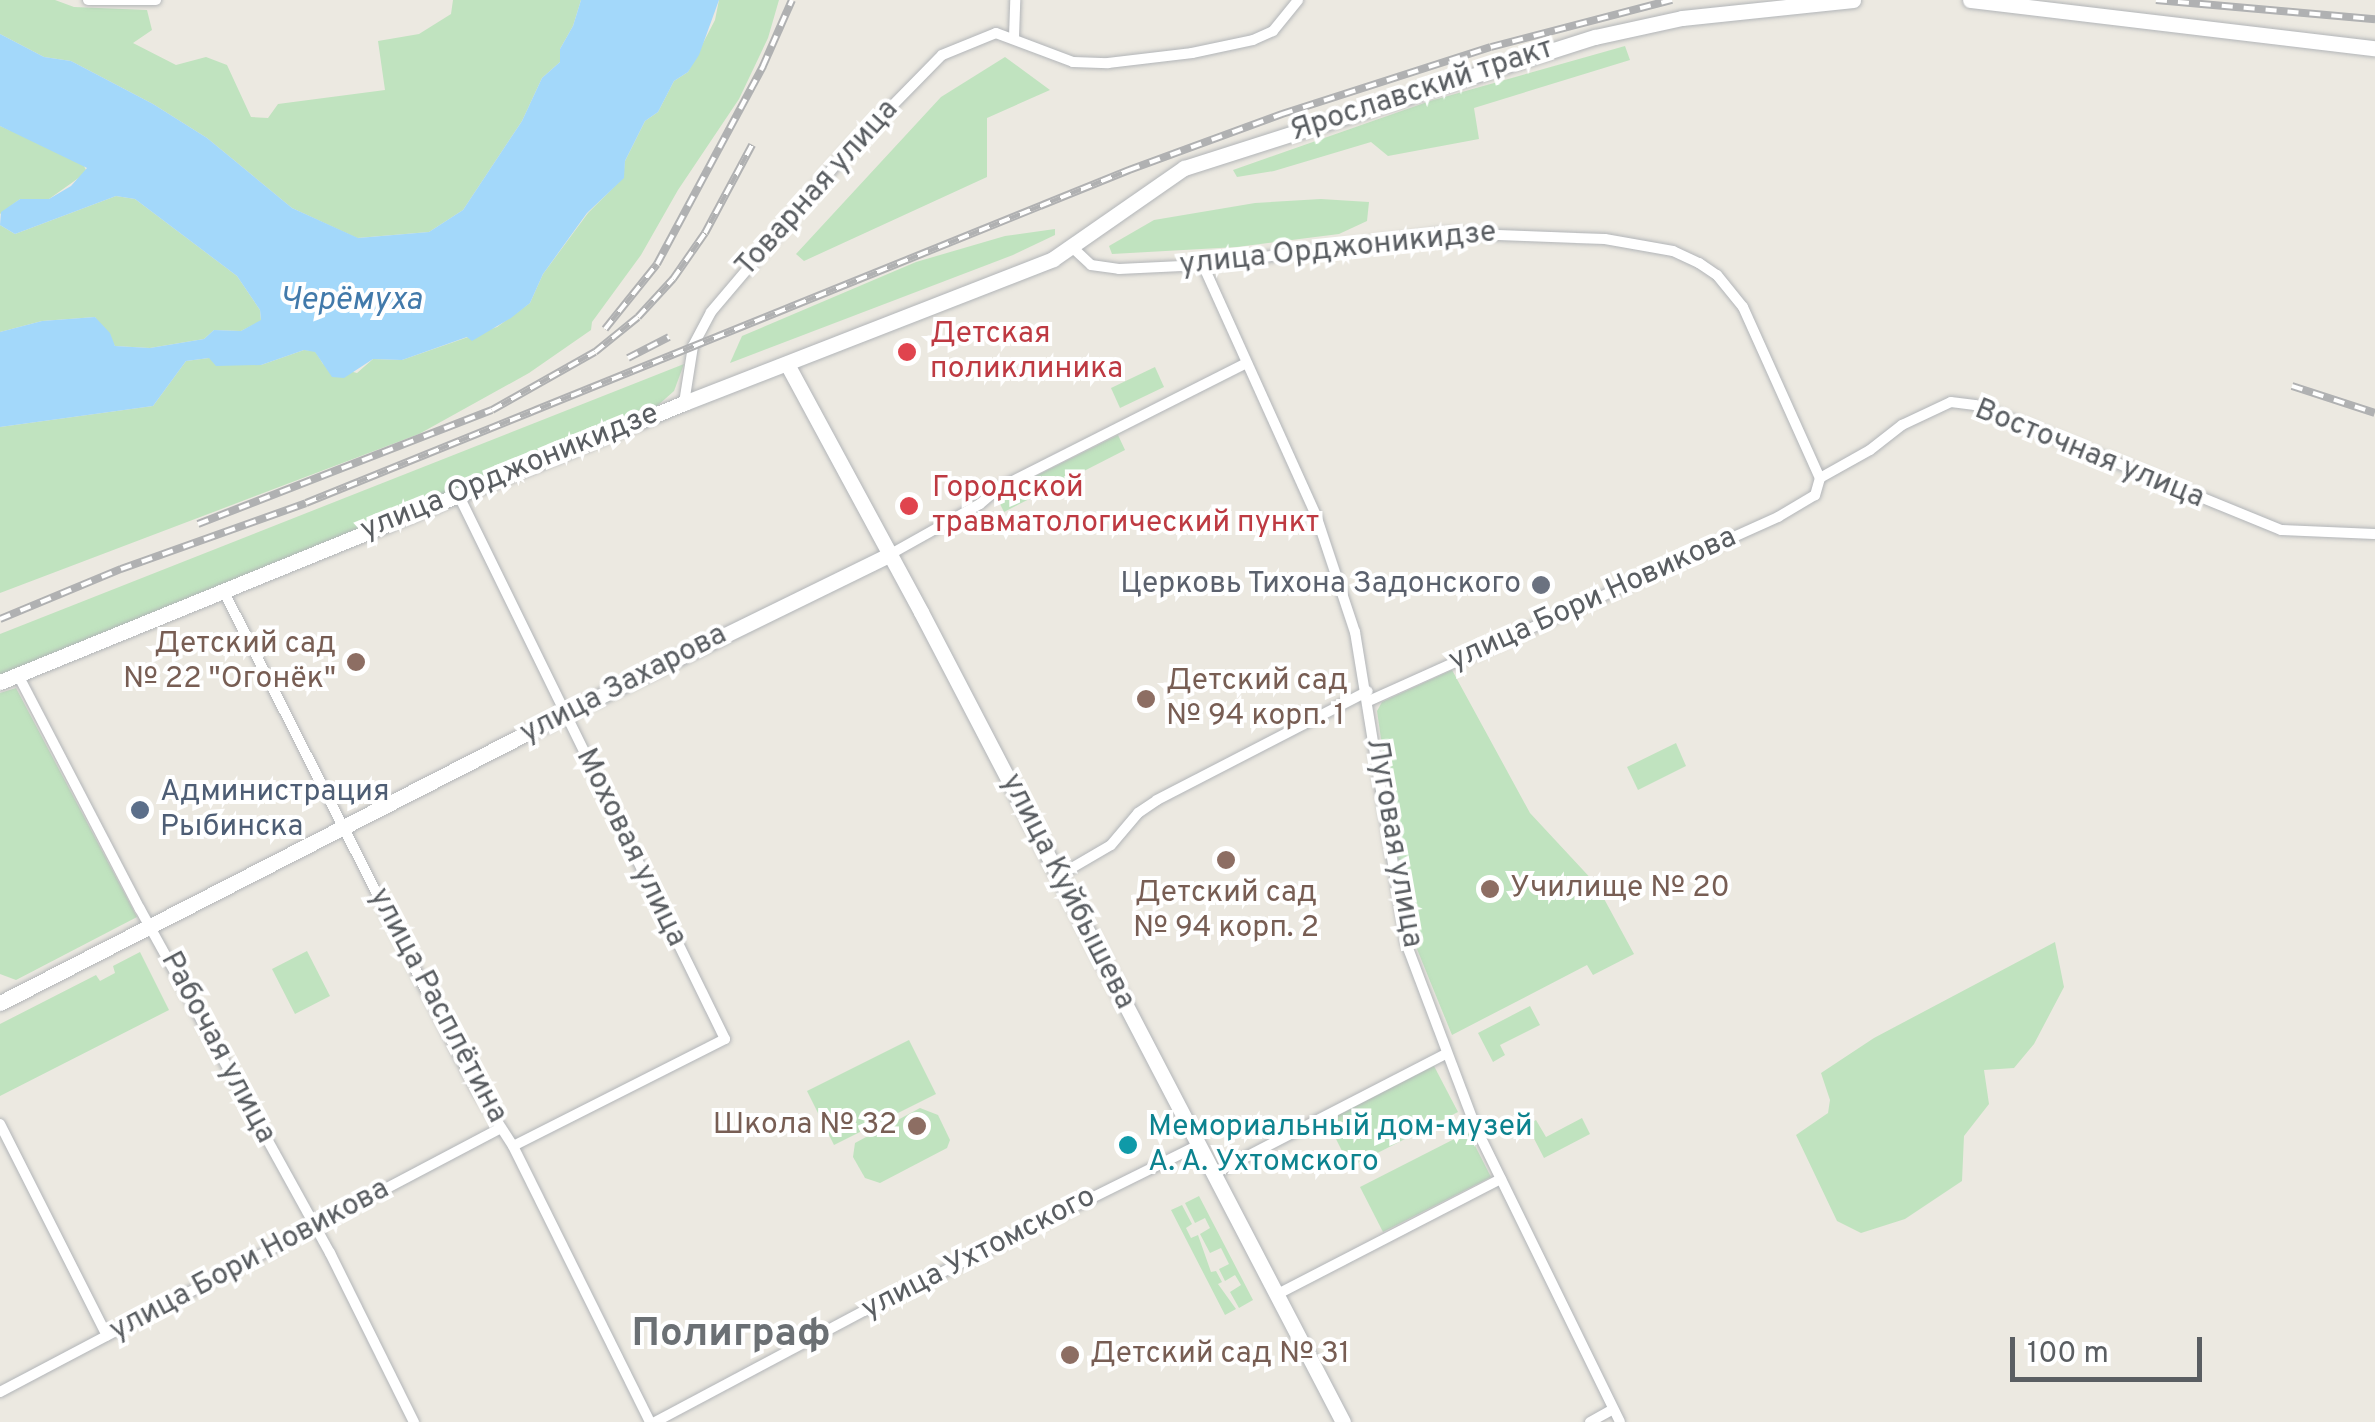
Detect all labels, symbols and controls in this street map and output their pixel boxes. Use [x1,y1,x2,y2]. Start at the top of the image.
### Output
street label: Ярославский тракт [1286,31,1558,151]
street label: Товарная улица [729,93,907,285]
street label: улица Орджоникидзе [1178,215,1498,285]
water label: Черёмуха [280,282,422,320]
place label: Детская поликлиника [930,317,1123,388]
marker: Детская поликлиника [894,339,920,365]
street label: Восточная улица [1969,393,2209,517]
street label: улица Орджоникидзе [356,397,664,549]
place label: Городской травматологический пункт [932,471,1319,542]
marker: Городской травматологический пункт [896,493,922,519]
street label: улица Бори Новикова [1444,520,1742,680]
place label: Церковь Тихона Задонского [1119,567,1521,603]
marker: Церковь Тихона Задонского [1530,574,1552,596]
street label: улица Захарова [515,618,733,752]
place label: Детский сад № 22 "Огонёк" [123,627,336,698]
marker: Детский сад № 22 "Огонёк" [345,651,367,673]
place label: Детский сад № 94 корп. 1 [1166,664,1348,734]
marker: Детский сад № 94 корп. 1 [1135,688,1157,710]
street label: Луговая улица [1357,735,1429,951]
street label: Моховая улица [567,743,693,953]
street label: улица Куйбышева [992,768,1142,1016]
place label: Администрация Рыбинска [160,775,390,846]
marker: Администрация Рыбинска [129,799,151,821]
marker: Детский сад № 94 корп. 2 [1215,849,1237,871]
place label: Училище № 20 [1510,871,1730,907]
place label: Детский сад № 94 корп. 2 [1133,876,1319,946]
marker: Училище № 20 [1479,878,1501,900]
street label: улица Расплётина [360,882,514,1130]
street label: Рабочая улица [151,946,283,1150]
place label: Школа № 32 [713,1108,897,1144]
place label: Мемориальный дом-музей А. А. Ухтомского [1148,1110,1533,1180]
marker: Школа № 32 [906,1115,928,1137]
marker: Мемориальный дом-музей А. А. Ухтомского [1117,1134,1139,1156]
street label: улица Бори Новикова [104,1172,396,1350]
street label: улица Ухтомского [856,1180,1102,1328]
district label: Полиграф [631,1311,831,1359]
scale bar [2015,1317,2208,1379]
text: 100 m [2027,1336,2109,1373]
place label: Детский сад № 31 [1090,1337,1350,1373]
marker: Детский сад № 31 [1059,1344,1081,1366]

